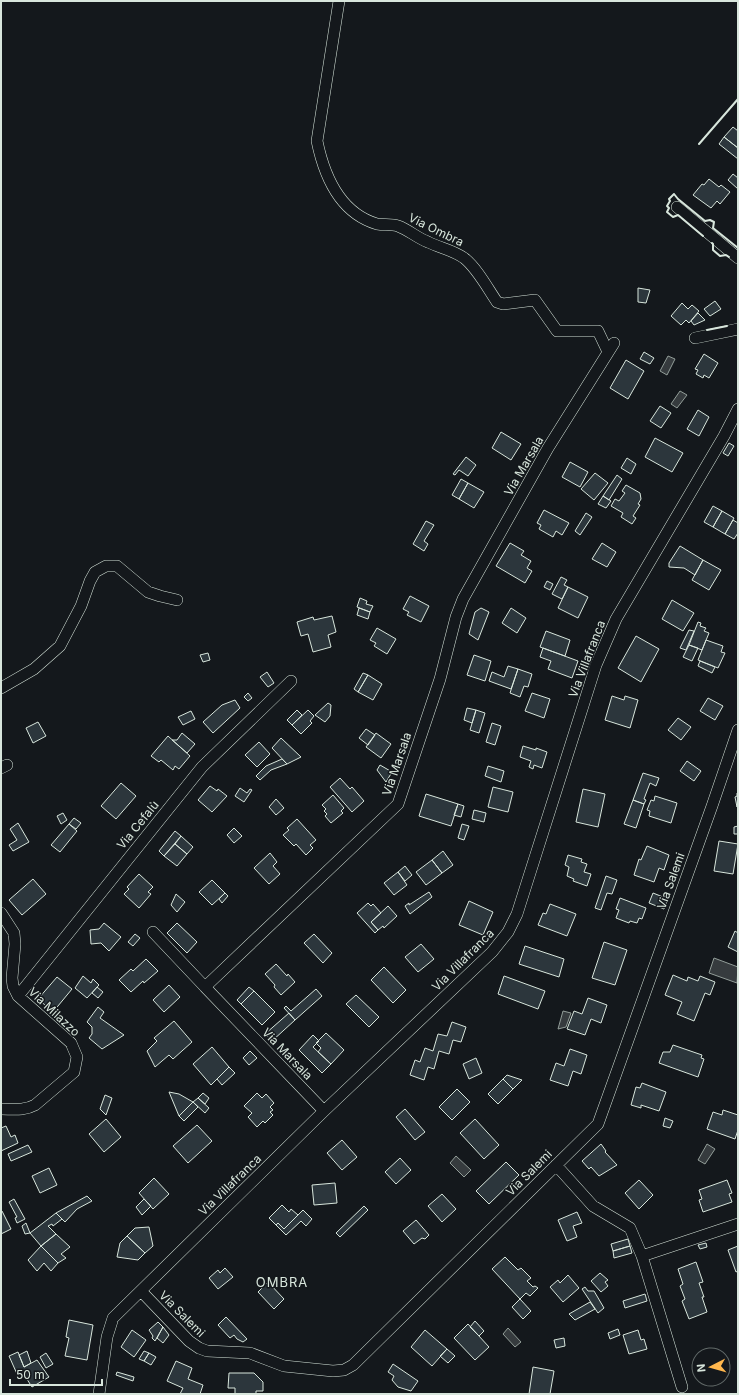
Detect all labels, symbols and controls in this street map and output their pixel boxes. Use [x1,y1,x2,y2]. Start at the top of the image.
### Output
street label: Via Ombra [406,210,466,249]
street label: Via Marsala [501,433,547,498]
street label: Via Villafranca [565,618,608,700]
street label: Via Marsala [379,730,414,798]
street label: Via Cefalù [114,797,162,852]
street label: Via Salemi [653,850,688,911]
street label: Via Villafranca [429,926,497,994]
street label: Via Milazzo [25,984,83,1039]
street label: Via Marsala [259,1025,316,1083]
street label: Via Salemi [502,1146,555,1199]
street label: Via Villafranca [195,1151,264,1218]
district label: OMBRA [256,1274,308,1290]
street label: Via Salemi [156,1287,209,1340]
north arrow [691,1347,731,1387]
scale bar [10,1361,102,1387]
text: N [694,1363,708,1373]
text: 50 m [16,1367,45,1382]

